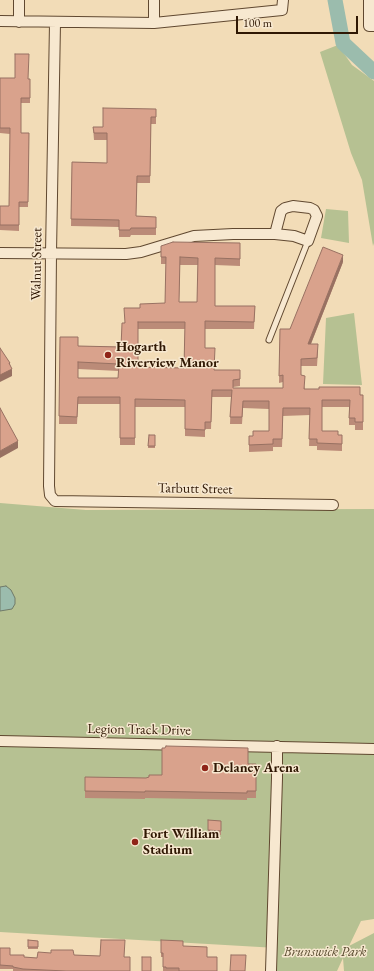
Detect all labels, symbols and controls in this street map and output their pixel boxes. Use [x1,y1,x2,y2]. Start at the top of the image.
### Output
scale bar [238,8,360,34]
text: 100 m [243,15,272,31]
street label: Walnut Street [28,227,46,301]
place label: Hogarth Riverview Manor [116,339,219,372]
marker: Hogarth Riverview Manor [103,350,113,360]
street label: Tarbutt Street [157,480,233,498]
street label: Legion Track Drive [87,721,191,739]
place label: Delaney Arena [213,760,299,776]
marker: Delaney Arena [200,763,210,773]
place label: Fort William Stadium [143,826,219,858]
marker: Fort William Stadium [130,837,140,847]
park label: Brunswick Park [284,944,366,960]

